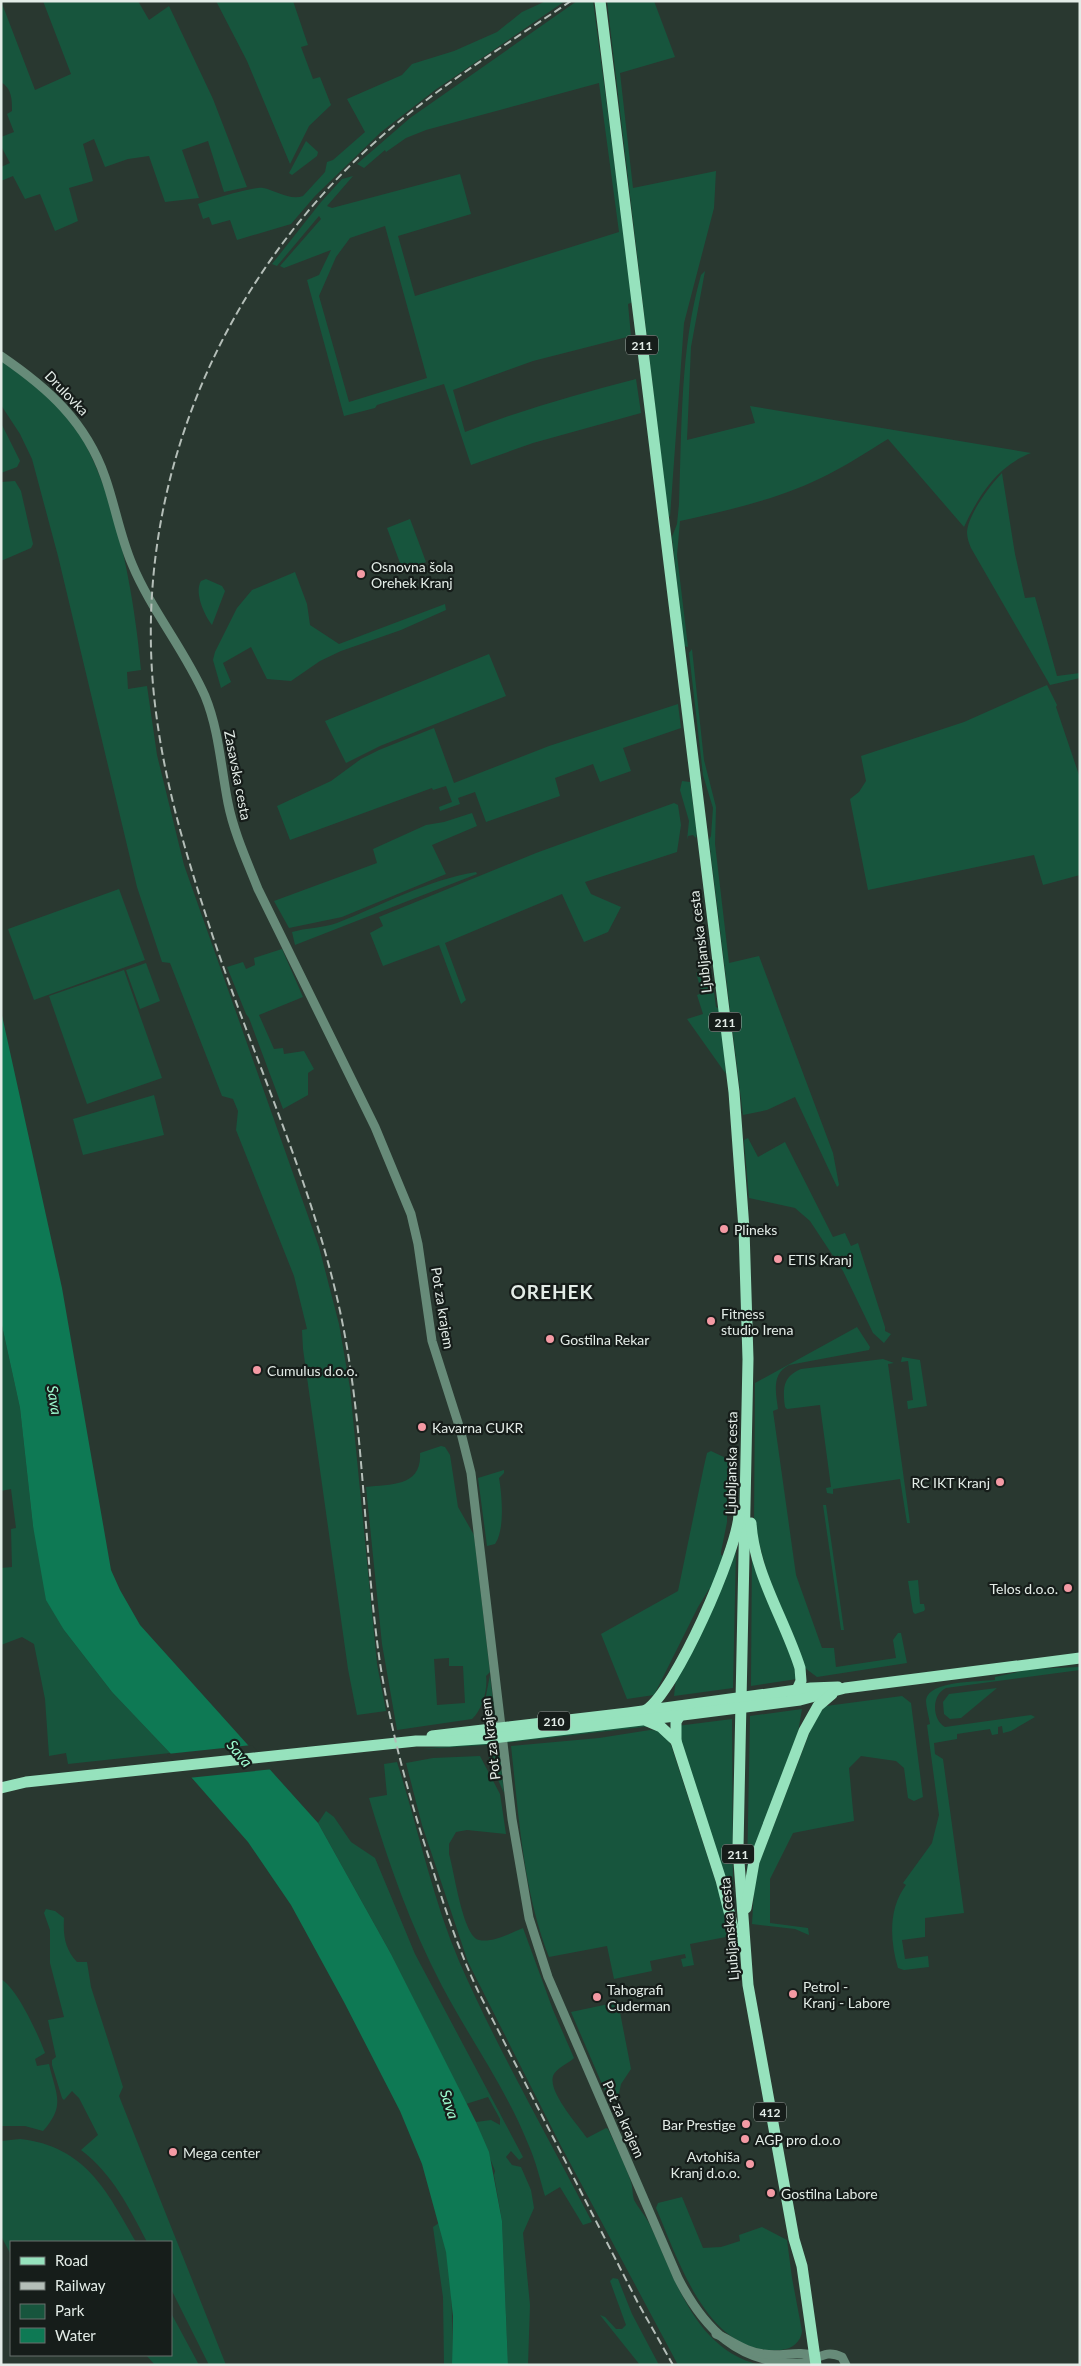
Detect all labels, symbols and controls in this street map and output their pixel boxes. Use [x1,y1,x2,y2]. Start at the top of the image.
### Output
road number: 211 [626,336,658,354]
street label: Drulovka [42,367,93,419]
place label: Osnovna šola Orehek Kranj [371,558,454,591]
marker: Osnovna šola Orehek Kranj [355,568,367,580]
street label: Zasavska cesta [221,729,255,821]
street label: Ljubljanska cesta [685,890,715,994]
road number: 211 [709,1012,741,1032]
place label: Plineks [734,1221,777,1238]
marker: Plineks [718,1223,730,1235]
place label: ETIS Kranj [788,1251,852,1268]
marker: ETIS Kranj [772,1253,784,1265]
street label: Pot za krajem [428,1266,458,1350]
district label: OREHEK [510,1280,594,1303]
place label: Fitness studio Irena [721,1305,793,1338]
marker: Fitness studio Irena [705,1315,717,1327]
place label: Gostilna Rekar [560,1331,649,1348]
marker: Gostilna Rekar [544,1333,556,1345]
place label: Cumulus d.o.o. [267,1362,358,1379]
marker: Cumulus d.o.o. [251,1364,263,1376]
water label: Sava [44,1384,66,1416]
street label: Ljubljanska cesta [722,1411,740,1515]
place label: Kavarna CUKR [432,1419,523,1436]
marker: Kavarna CUKR [416,1421,428,1433]
place label: RC IKT Kranj [911,1474,990,1491]
marker: RC IKT Kranj [994,1476,1006,1488]
place label: Telos d.o.o. [990,1580,1058,1597]
marker: Telos d.o.o. [1062,1582,1074,1594]
street label: Pot za krajem [477,1697,503,1781]
road number: 210 [538,1712,570,1730]
water label: Sava [224,1736,257,1770]
road number: 211 [722,1845,754,1864]
street label: Ljubljanska cesta [716,1877,742,1981]
place label: Petrol - Kranj - Labore [803,1978,890,2011]
place label: Tahografi Cuderman [607,1981,671,2014]
marker: Petrol - Kranj - Labore [787,1988,799,2000]
marker: Tahografi Cuderman [591,1991,603,2003]
street label: Pot za krajem [599,2078,649,2160]
water label: Sava [437,2087,463,2121]
road number: 412 [754,2102,786,2122]
place label: Bar Prestige [662,2116,736,2133]
marker: Bar Prestige [740,2118,752,2130]
place label: AGP pro d.o.o [755,2131,841,2148]
marker: AGP pro d.o.o [739,2133,751,2145]
place label: Mega center [183,2144,260,2161]
marker: Mega center [167,2146,179,2158]
place label: Avtohiša Kranj d.o.o. [670,2148,740,2181]
marker: Avtohiša Kranj d.o.o. [744,2158,756,2170]
place label: Gostilna Labore [781,2185,878,2202]
marker: Gostilna Labore [765,2187,777,2199]
legend [10,2241,172,2356]
text: Road [55,2251,88,2269]
text: Railway [55,2276,106,2294]
text: Park [55,2301,85,2319]
text: Water [55,2326,96,2344]

